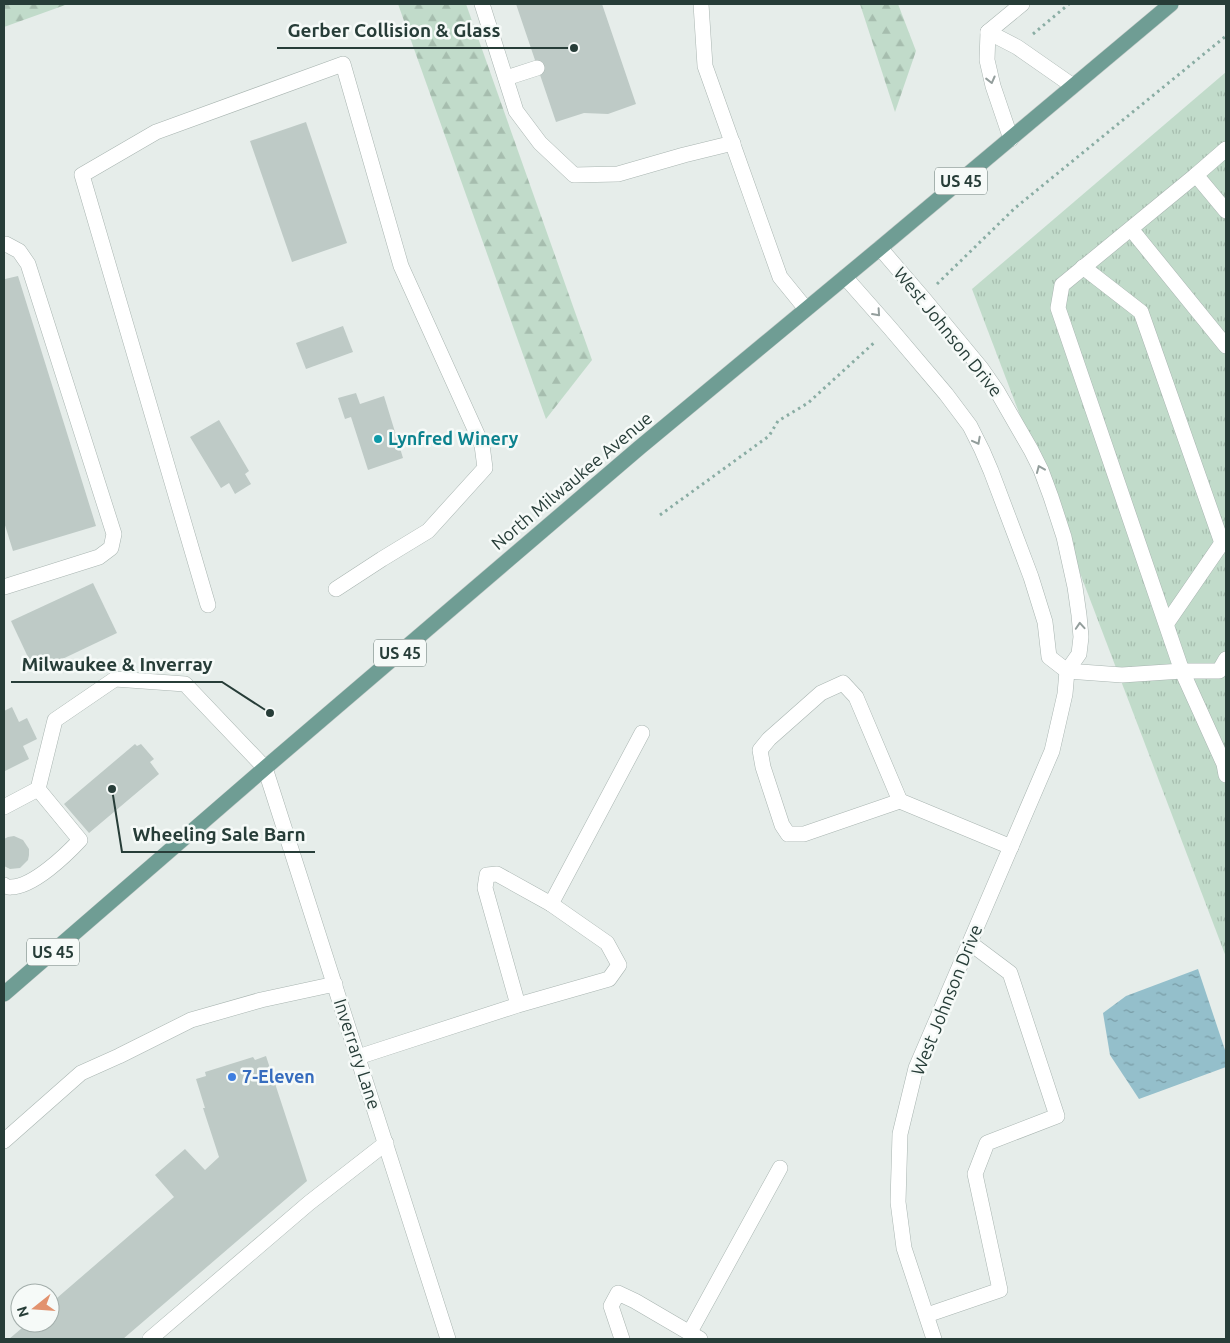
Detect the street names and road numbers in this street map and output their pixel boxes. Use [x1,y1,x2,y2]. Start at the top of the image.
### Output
road number: US 45 [935,168,987,195]
street label: West Johnson Drive [890,263,1007,400]
street label: North Milwaukee Avenue [487,407,656,553]
road number: US 45 [374,640,426,666]
street label: West Johnson Drive [907,921,985,1078]
road number: US 45 [27,939,79,966]
street label: Inverrary Lane [331,996,385,1112]

